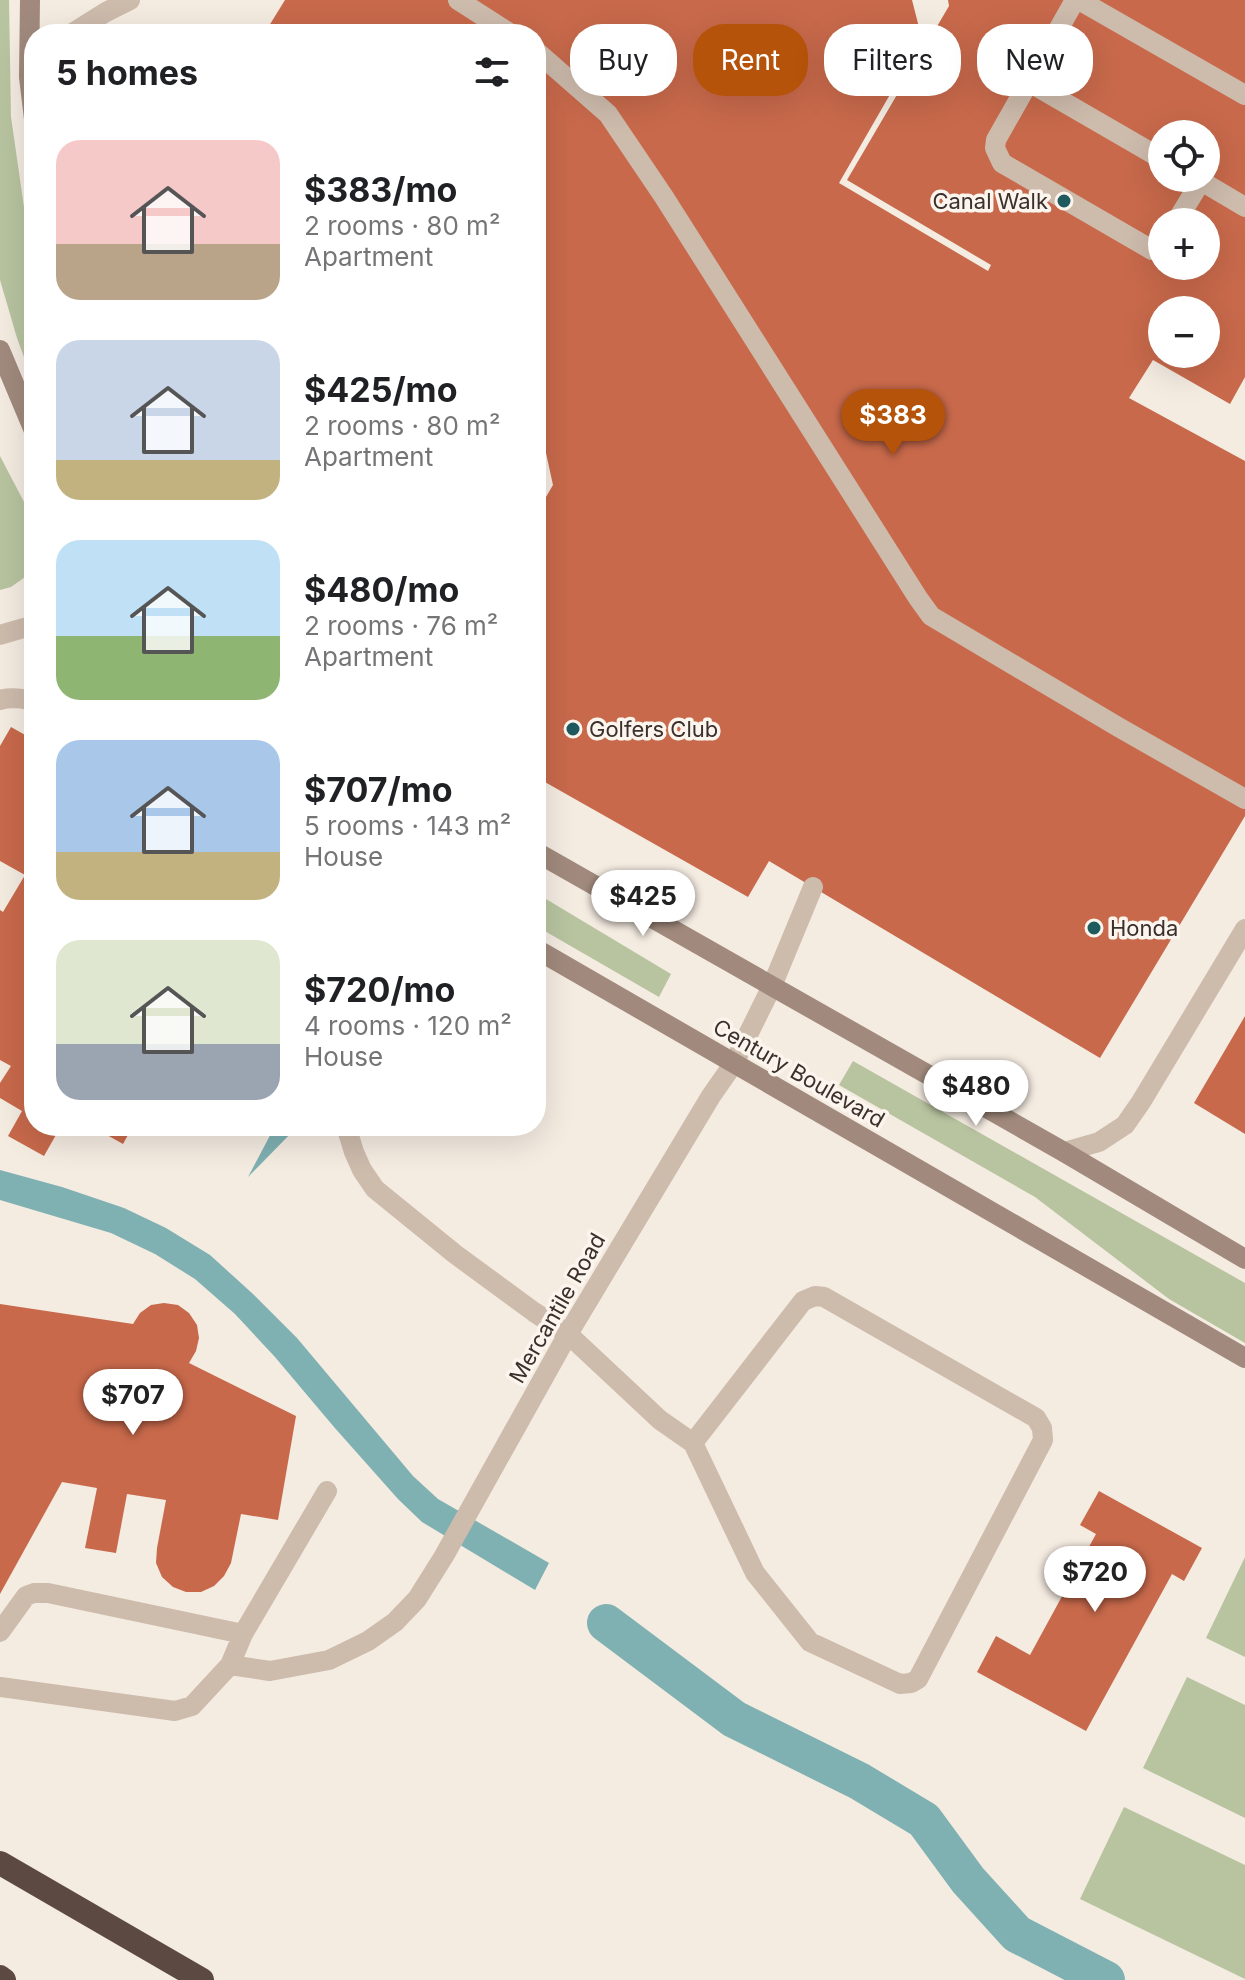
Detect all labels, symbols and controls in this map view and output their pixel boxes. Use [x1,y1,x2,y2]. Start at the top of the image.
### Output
chip: Buy [570,24,677,96]
chip: Rent [693,24,808,96]
chip: Filters [824,24,961,96]
chip: New [977,24,1093,96]
icon: filters [470,50,514,94]
text: 5 homes [56,52,198,93]
map controls [1148,120,1220,368]
button: locate [1148,120,1220,192]
text: $383/mo [304,169,457,210]
icon: home [120,172,216,268]
place label: Canal Walk [932,188,1048,214]
marker: Canal Walk [1055,192,1073,210]
button: + [1148,208,1220,280]
text: 2 rooms · 80 m² [304,210,500,241]
text: Apartment [304,241,433,272]
button: − [1148,296,1220,368]
text: $425/mo [304,369,457,410]
icon: home [120,372,216,468]
pin: $383 [846,389,940,457]
text: $383 [859,399,927,430]
text: 2 rooms · 80 m² [304,410,500,441]
text: Apartment [304,441,433,472]
text: $480/mo [304,569,459,610]
icon: home [120,572,216,668]
text: 2 rooms · 76 m² [304,610,498,641]
text: Apartment [304,641,433,672]
place label: Golfers Club [589,716,718,742]
marker: Golfers Club [564,720,582,738]
text: $707/mo [304,769,453,810]
icon: home [120,772,216,868]
text: 5 rooms · 143 m² [304,810,511,841]
text: House [304,841,383,872]
pin: $425 [596,870,690,938]
text: $425 [609,880,677,911]
place label: Honda [1110,915,1178,941]
marker: Honda [1085,919,1103,937]
text: $720/mo [304,969,455,1010]
icon: home [120,972,216,1068]
text: 4 rooms · 120 m² [304,1010,512,1041]
street label: Century Boulevard [709,1013,889,1133]
text: House [304,1041,383,1072]
pin: $480 [929,1060,1023,1128]
text: $480 [941,1070,1011,1101]
street label: Mercantile Road [504,1228,610,1388]
pin: $707 [86,1369,180,1437]
text: $707 [101,1379,165,1410]
pin: $720 [1048,1546,1142,1614]
text: $720 [1062,1556,1128,1587]

